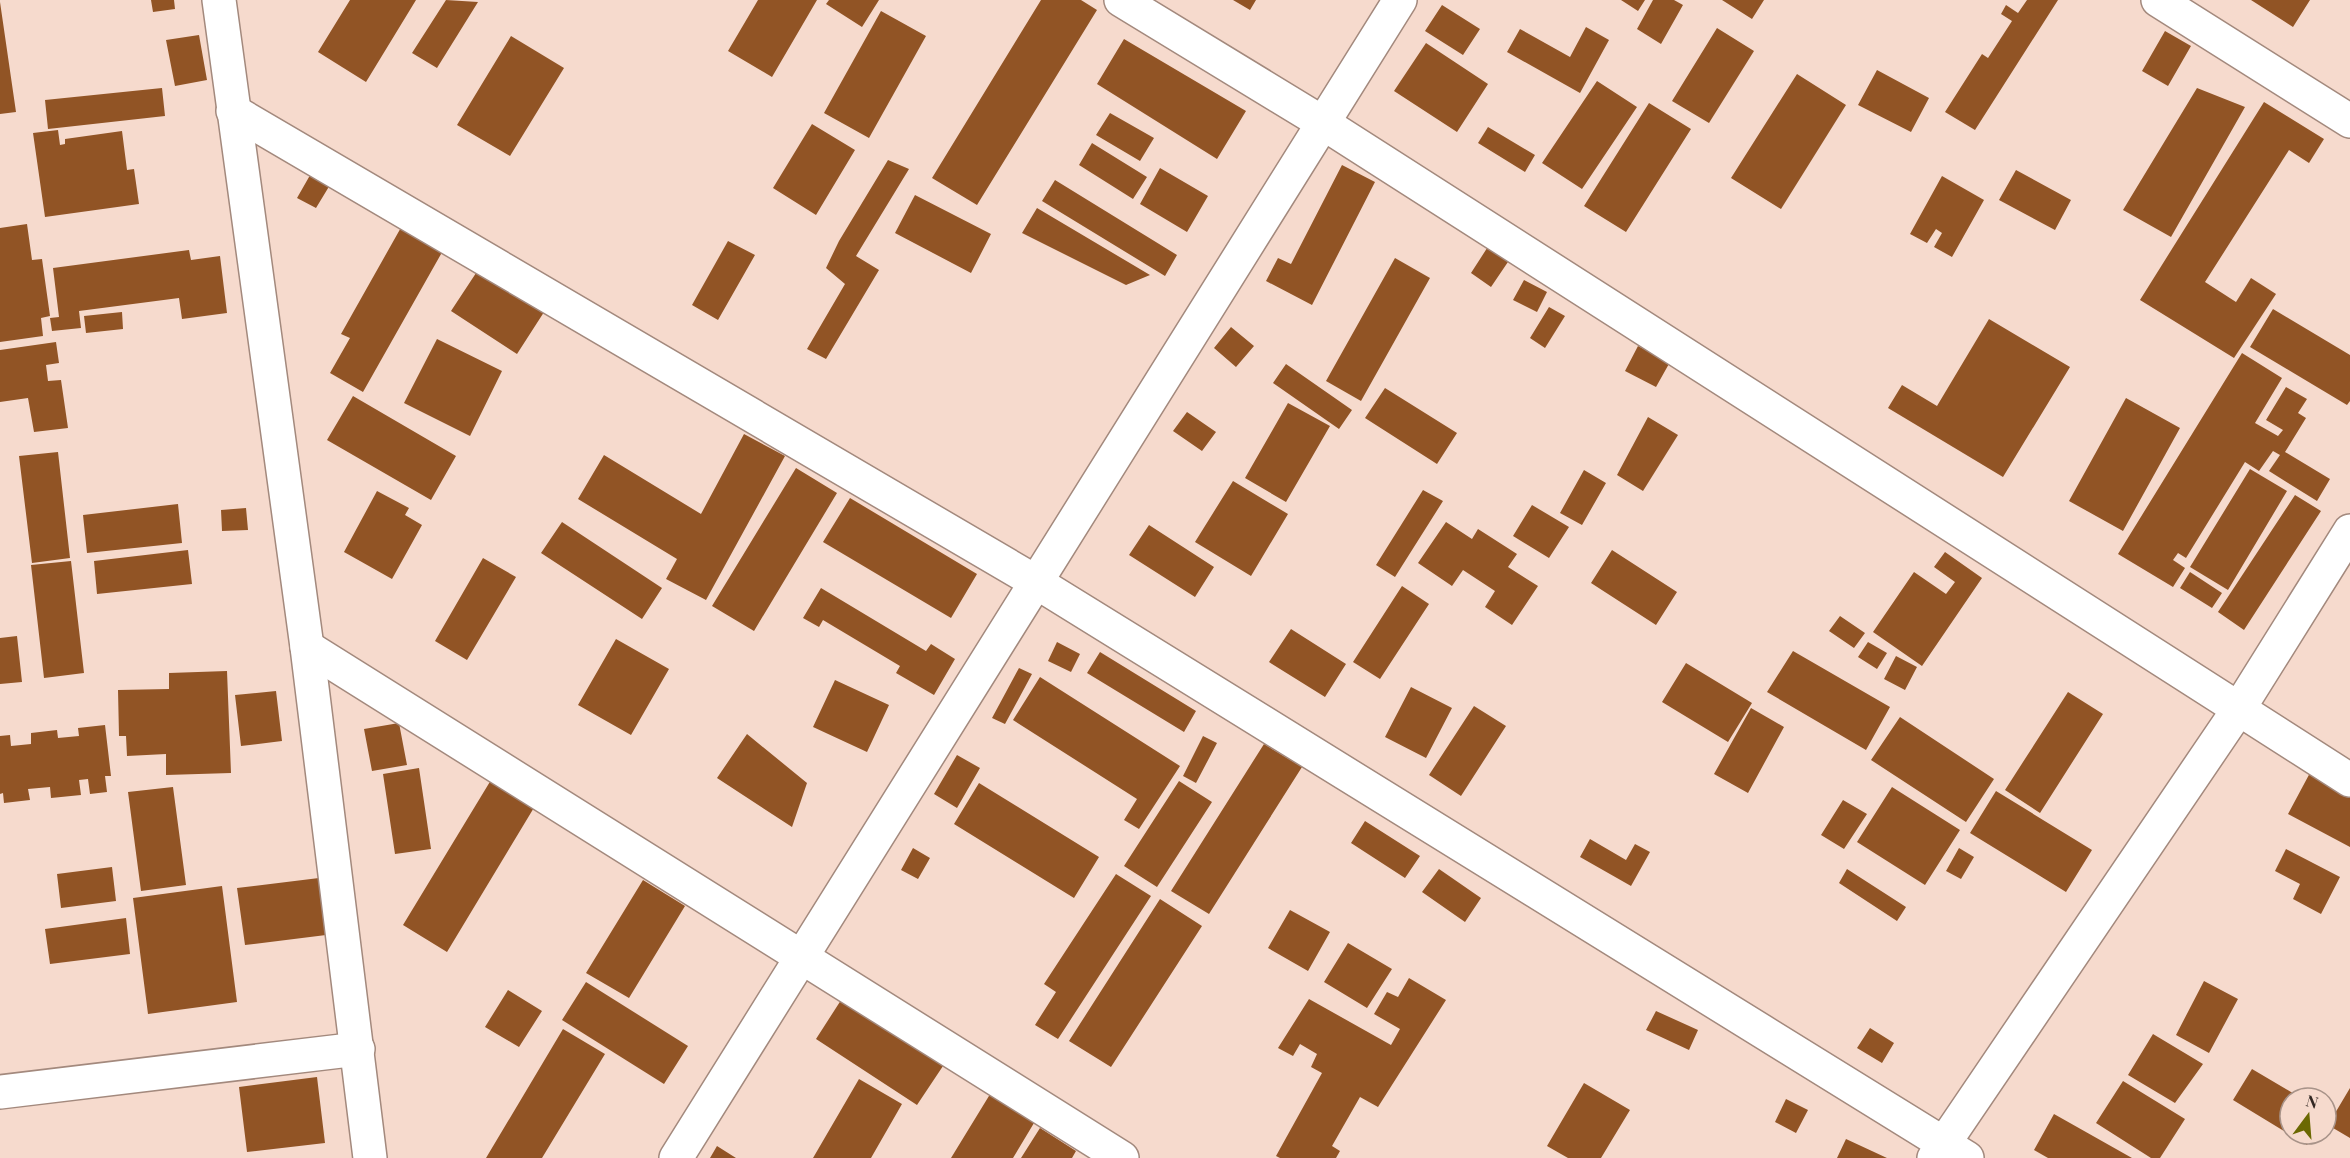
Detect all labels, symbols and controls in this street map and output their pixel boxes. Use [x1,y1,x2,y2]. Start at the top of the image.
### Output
north arrow [2278,1086,2338,1146]
text: N [2304,1089,2321,1113]

